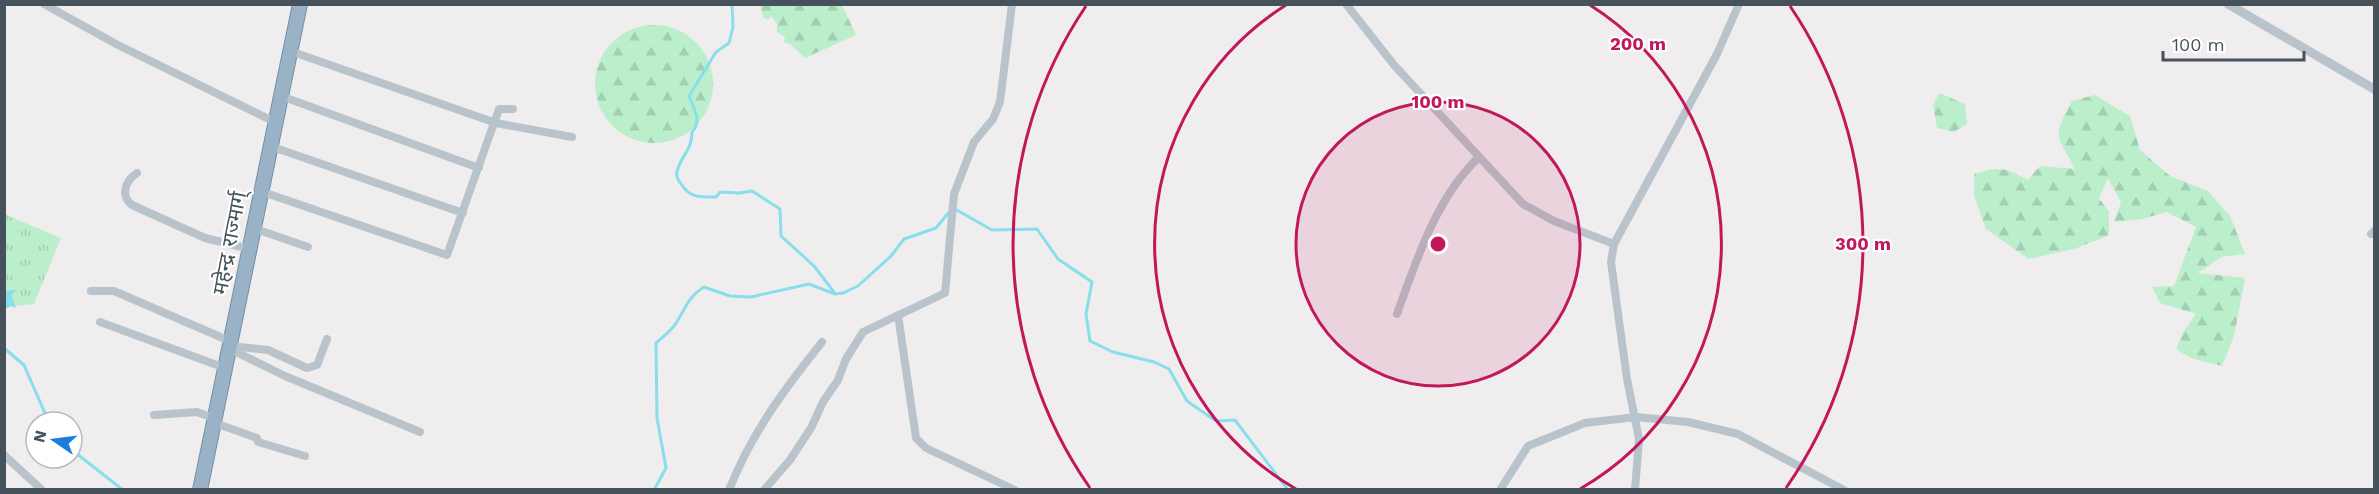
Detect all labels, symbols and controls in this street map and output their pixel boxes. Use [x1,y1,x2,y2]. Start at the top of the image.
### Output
scale bar [2163,24,2304,62]
text: 200 m [1610,33,1666,54]
text: 100 m [2172,34,2225,55]
text: 100 m [1411,91,1465,112]
street label: महेन्द्र राज्मार्ग् [207,186,253,297]
text: 300 m [1835,233,1891,254]
centre of rings [1428,234,1448,254]
north arrow [24,410,84,470]
text: N [29,428,51,445]

